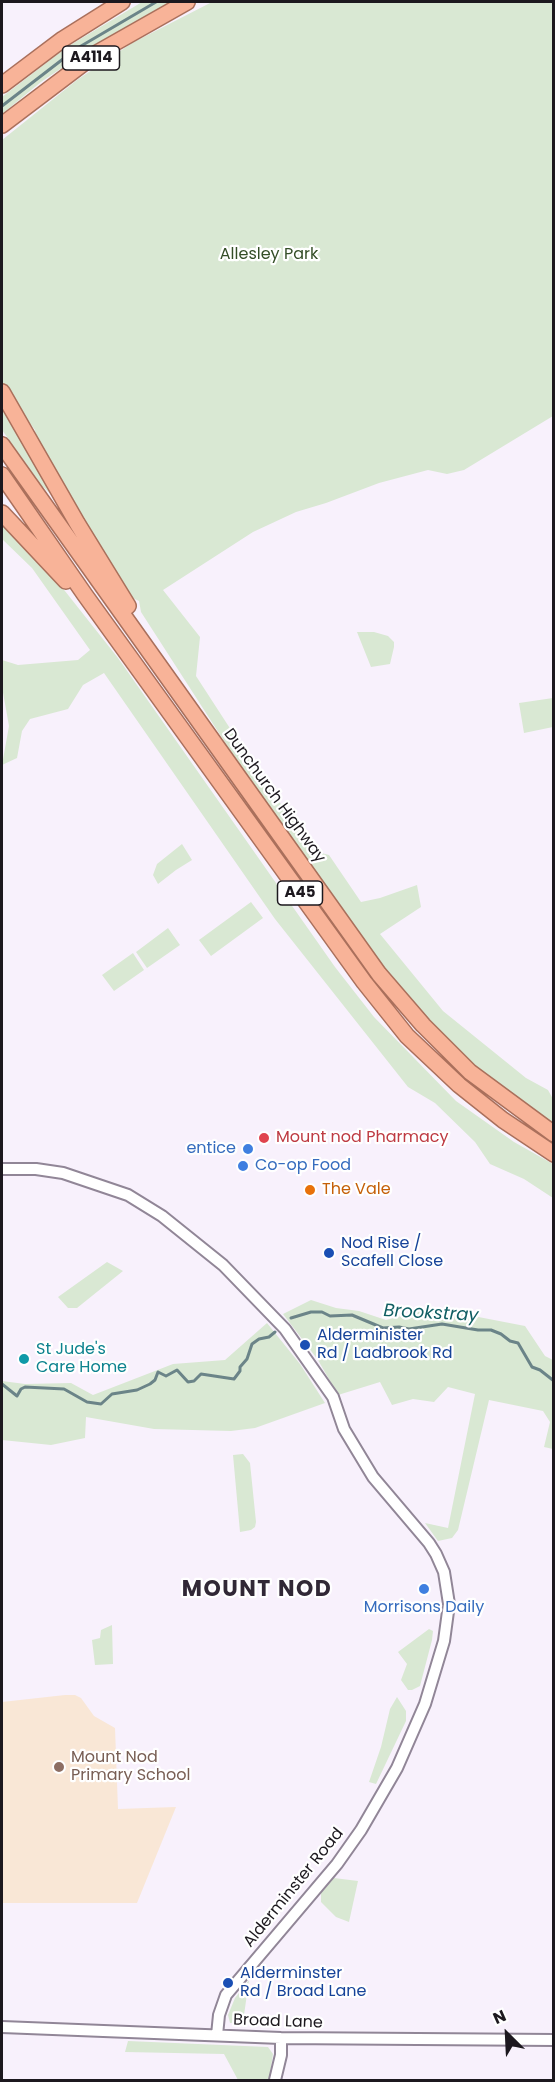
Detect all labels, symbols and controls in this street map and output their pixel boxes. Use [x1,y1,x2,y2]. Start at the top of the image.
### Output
road number: A4114 [62,46,119,70]
park label: Allesley Park [220,245,318,265]
street label: Dunchurch Highway [219,725,329,867]
road number: A45 [278,881,322,905]
place label: Mount nod Pharmacy [276,1128,448,1148]
marker: Mount nod Pharmacy [257,1131,271,1145]
place label: entice [186,1139,236,1159]
marker: entice [241,1142,255,1156]
place label: Co-op Food [255,1156,351,1176]
marker: Co-op Food [236,1159,250,1173]
place label: The Vale [322,1180,391,1200]
marker: The Vale [303,1183,317,1197]
place label: Nod Rise / Scafell Close [341,1234,443,1272]
marker: Nod Rise / Scafell Close [322,1246,336,1260]
water label: Brookstray [383,1301,479,1327]
place label: Alderminister Rd / Ladbrook Rd [317,1326,453,1364]
marker: Alderminister Rd / Ladbrook Rd [298,1338,312,1352]
place label: St Jude's Care Home [36,1340,127,1378]
marker: St Jude's Care Home [17,1352,31,1366]
district label: MOUNT NOD [182,1577,332,1603]
marker: Morrisons Daily [417,1582,431,1596]
place label: Morrisons Daily [364,1598,484,1618]
place label: Mount Nod Primary School [71,1748,190,1786]
marker: Mount Nod Primary School [52,1760,66,1774]
street label: Alderminster Road [240,1824,348,1952]
place label: Alderminster Rd / Broad Lane [240,1964,367,2002]
marker: Alderminster Rd / Broad Lane [221,1976,235,1990]
north arrow [477,2004,537,2064]
text: N [489,2004,510,2030]
street label: Broad Lane [233,2011,323,2033]

